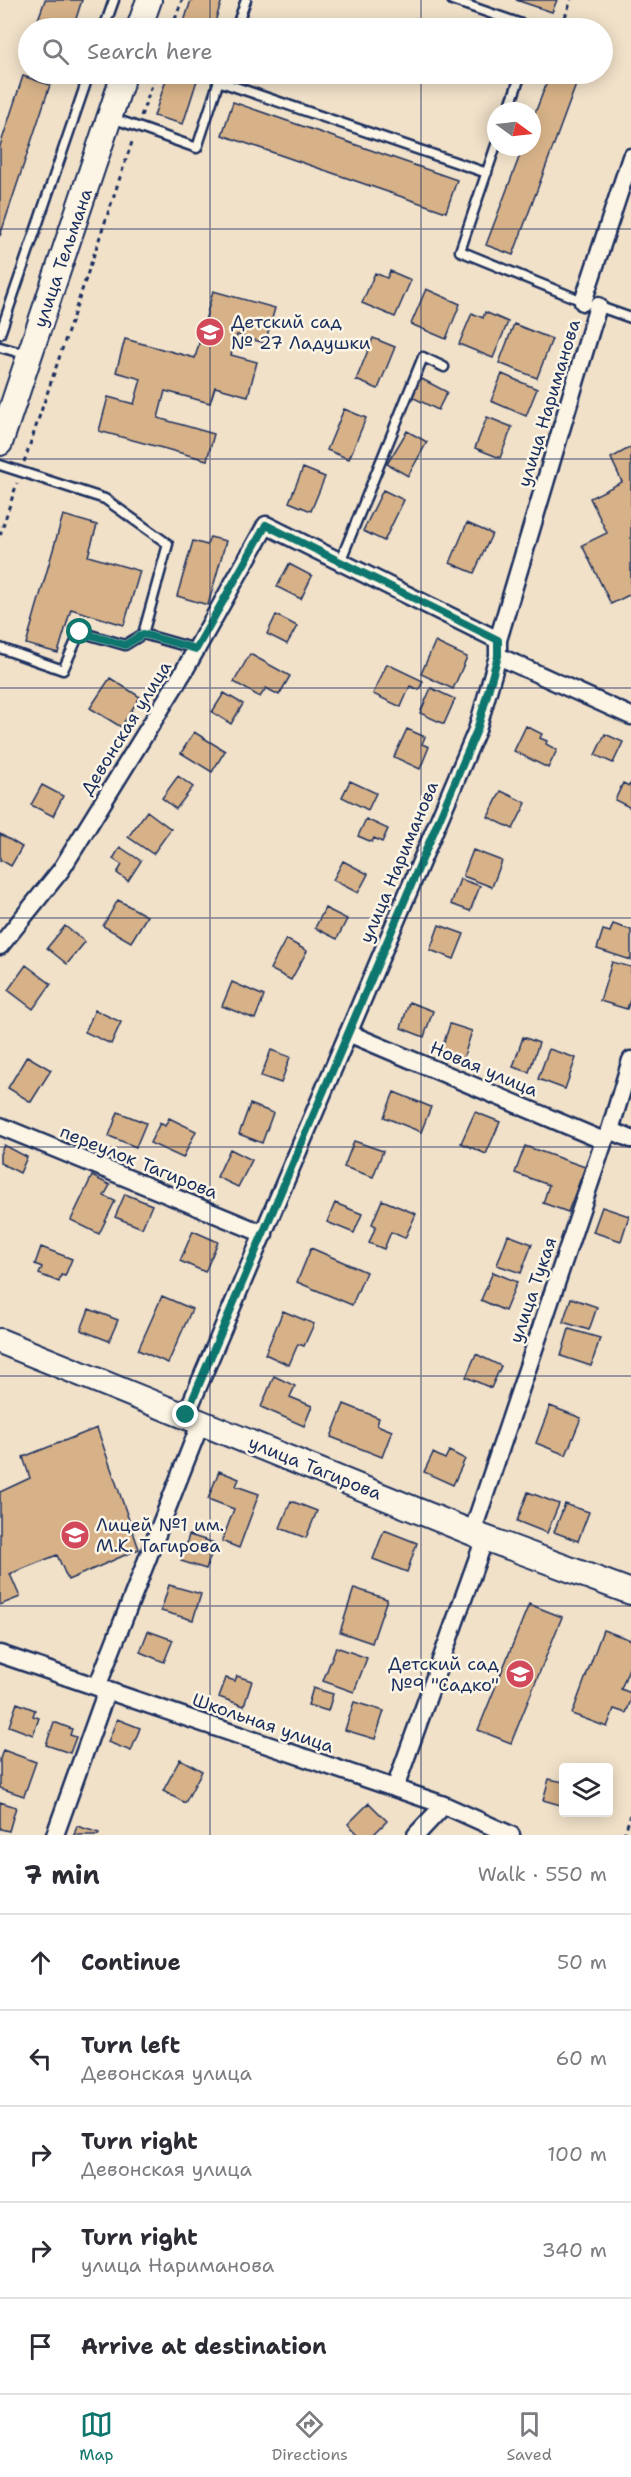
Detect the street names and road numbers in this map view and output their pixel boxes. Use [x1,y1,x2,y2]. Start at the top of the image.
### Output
street label: улица Тельмана [28,185,98,331]
street label: улица Нариманова [512,316,586,490]
street label: Девонская улица [75,656,177,800]
street label: улица Нариманова [354,777,444,947]
street label: Новая улица [426,1035,542,1103]
street label: переулок Тагирова [57,1119,221,1205]
street label: улица Тукая [504,1234,562,1346]
street label: улица Тагирова [245,1430,385,1506]
street label: Школьная улица [189,1688,337,1758]

